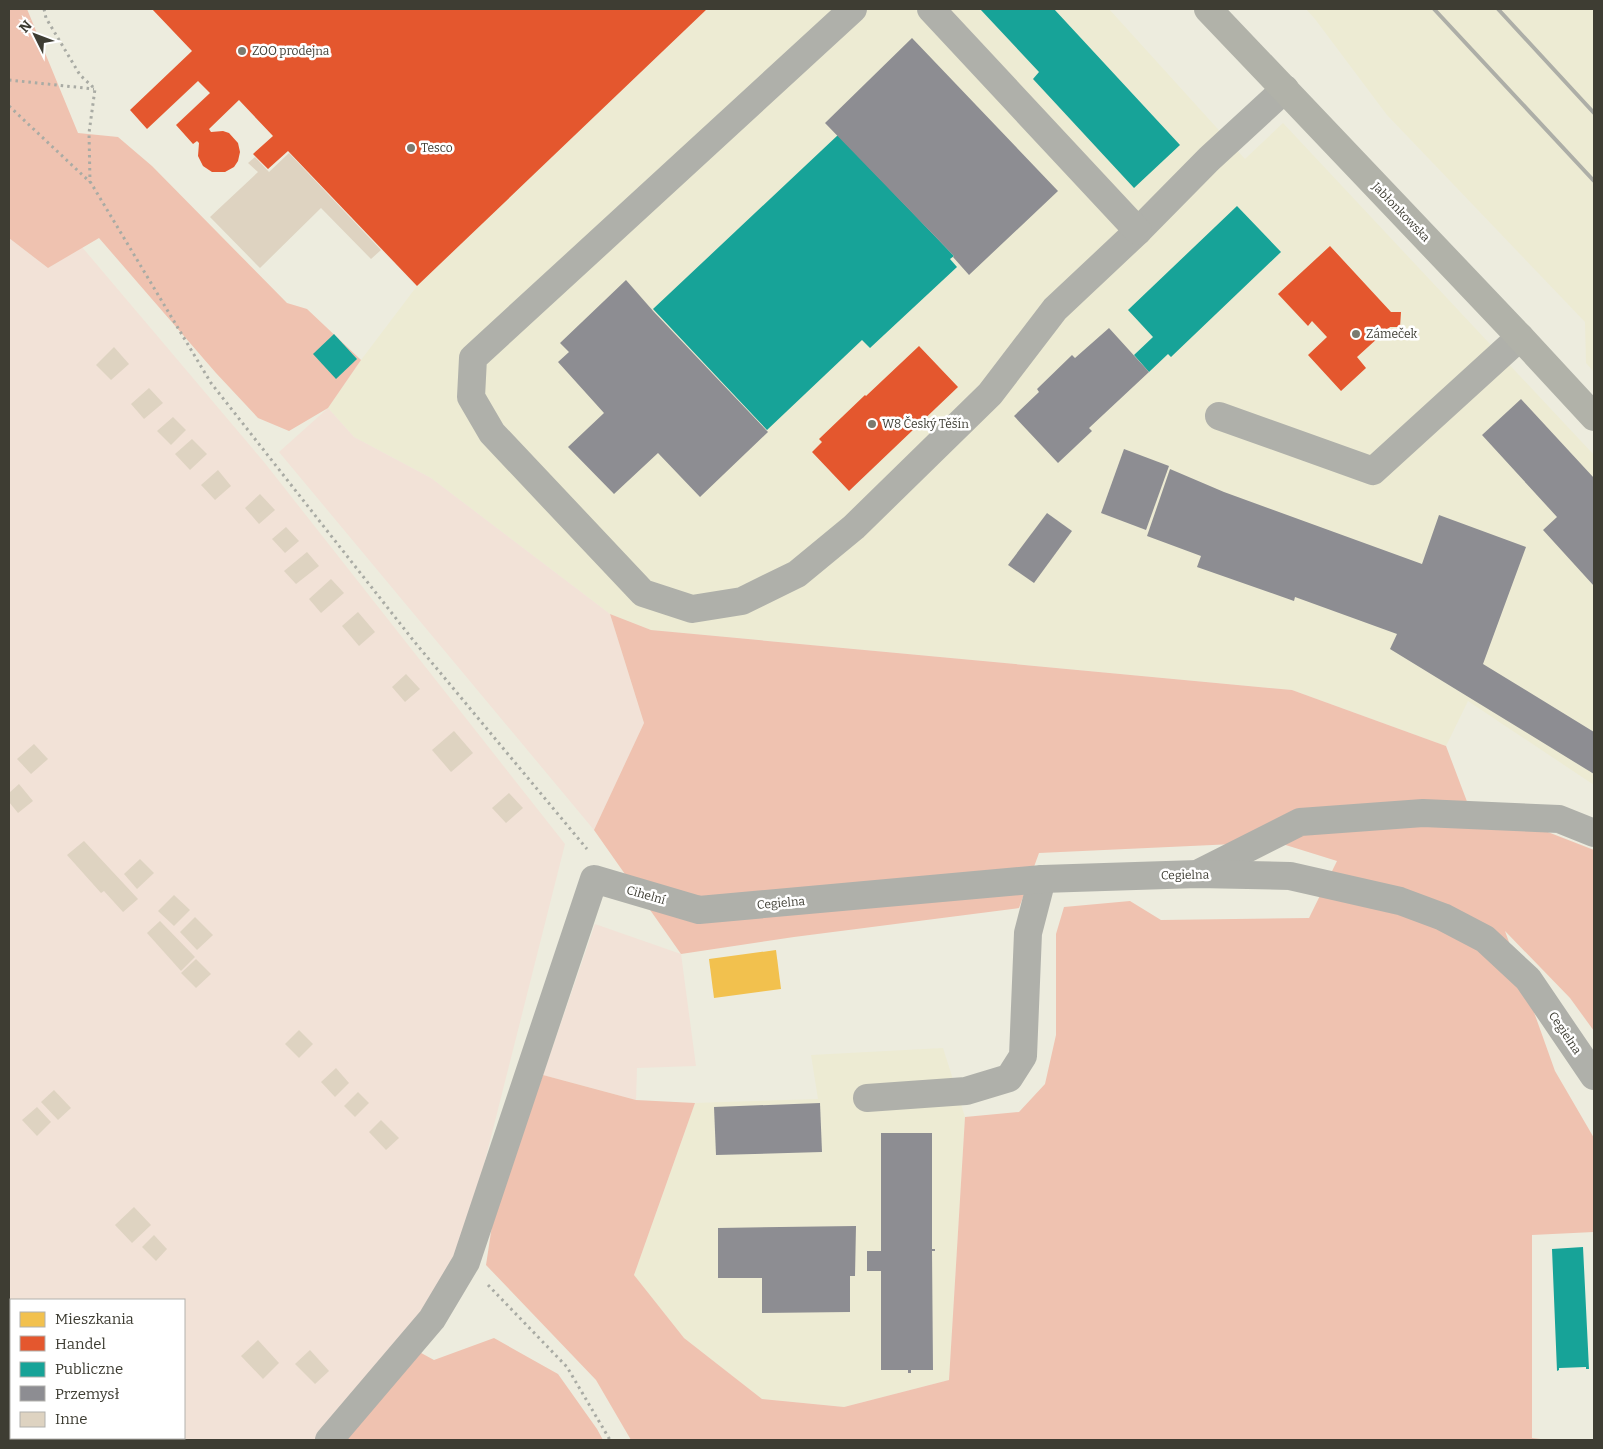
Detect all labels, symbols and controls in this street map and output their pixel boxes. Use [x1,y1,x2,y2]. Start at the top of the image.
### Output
north arrow [10,10,60,60]
text: N [16,17,36,36]
place label: ZOO prodejna [252,44,330,58]
marker: ZOO prodejna [236,45,248,57]
place label: Tesco [421,141,453,155]
marker: Tesco [405,142,417,154]
street label: Jabłonkowska [1369,179,1433,245]
place label: Zámeček [1366,327,1417,341]
marker: Zámeček [1350,328,1362,340]
place label: W8 Český Těšín [882,416,969,431]
marker: W8 Český Těšín [866,418,878,430]
street label: Cegielna [1161,868,1210,882]
street label: Cihelní [625,883,667,907]
street label: Cegielna [756,894,806,912]
street label: Cegielna [1546,1009,1585,1057]
legend [10,1299,185,1439]
text: Mieszkania [55,1310,134,1328]
text: Handel [55,1335,106,1353]
text: Publiczne [55,1360,123,1378]
text: Przemysł [55,1385,119,1403]
text: Inne [55,1410,87,1428]

